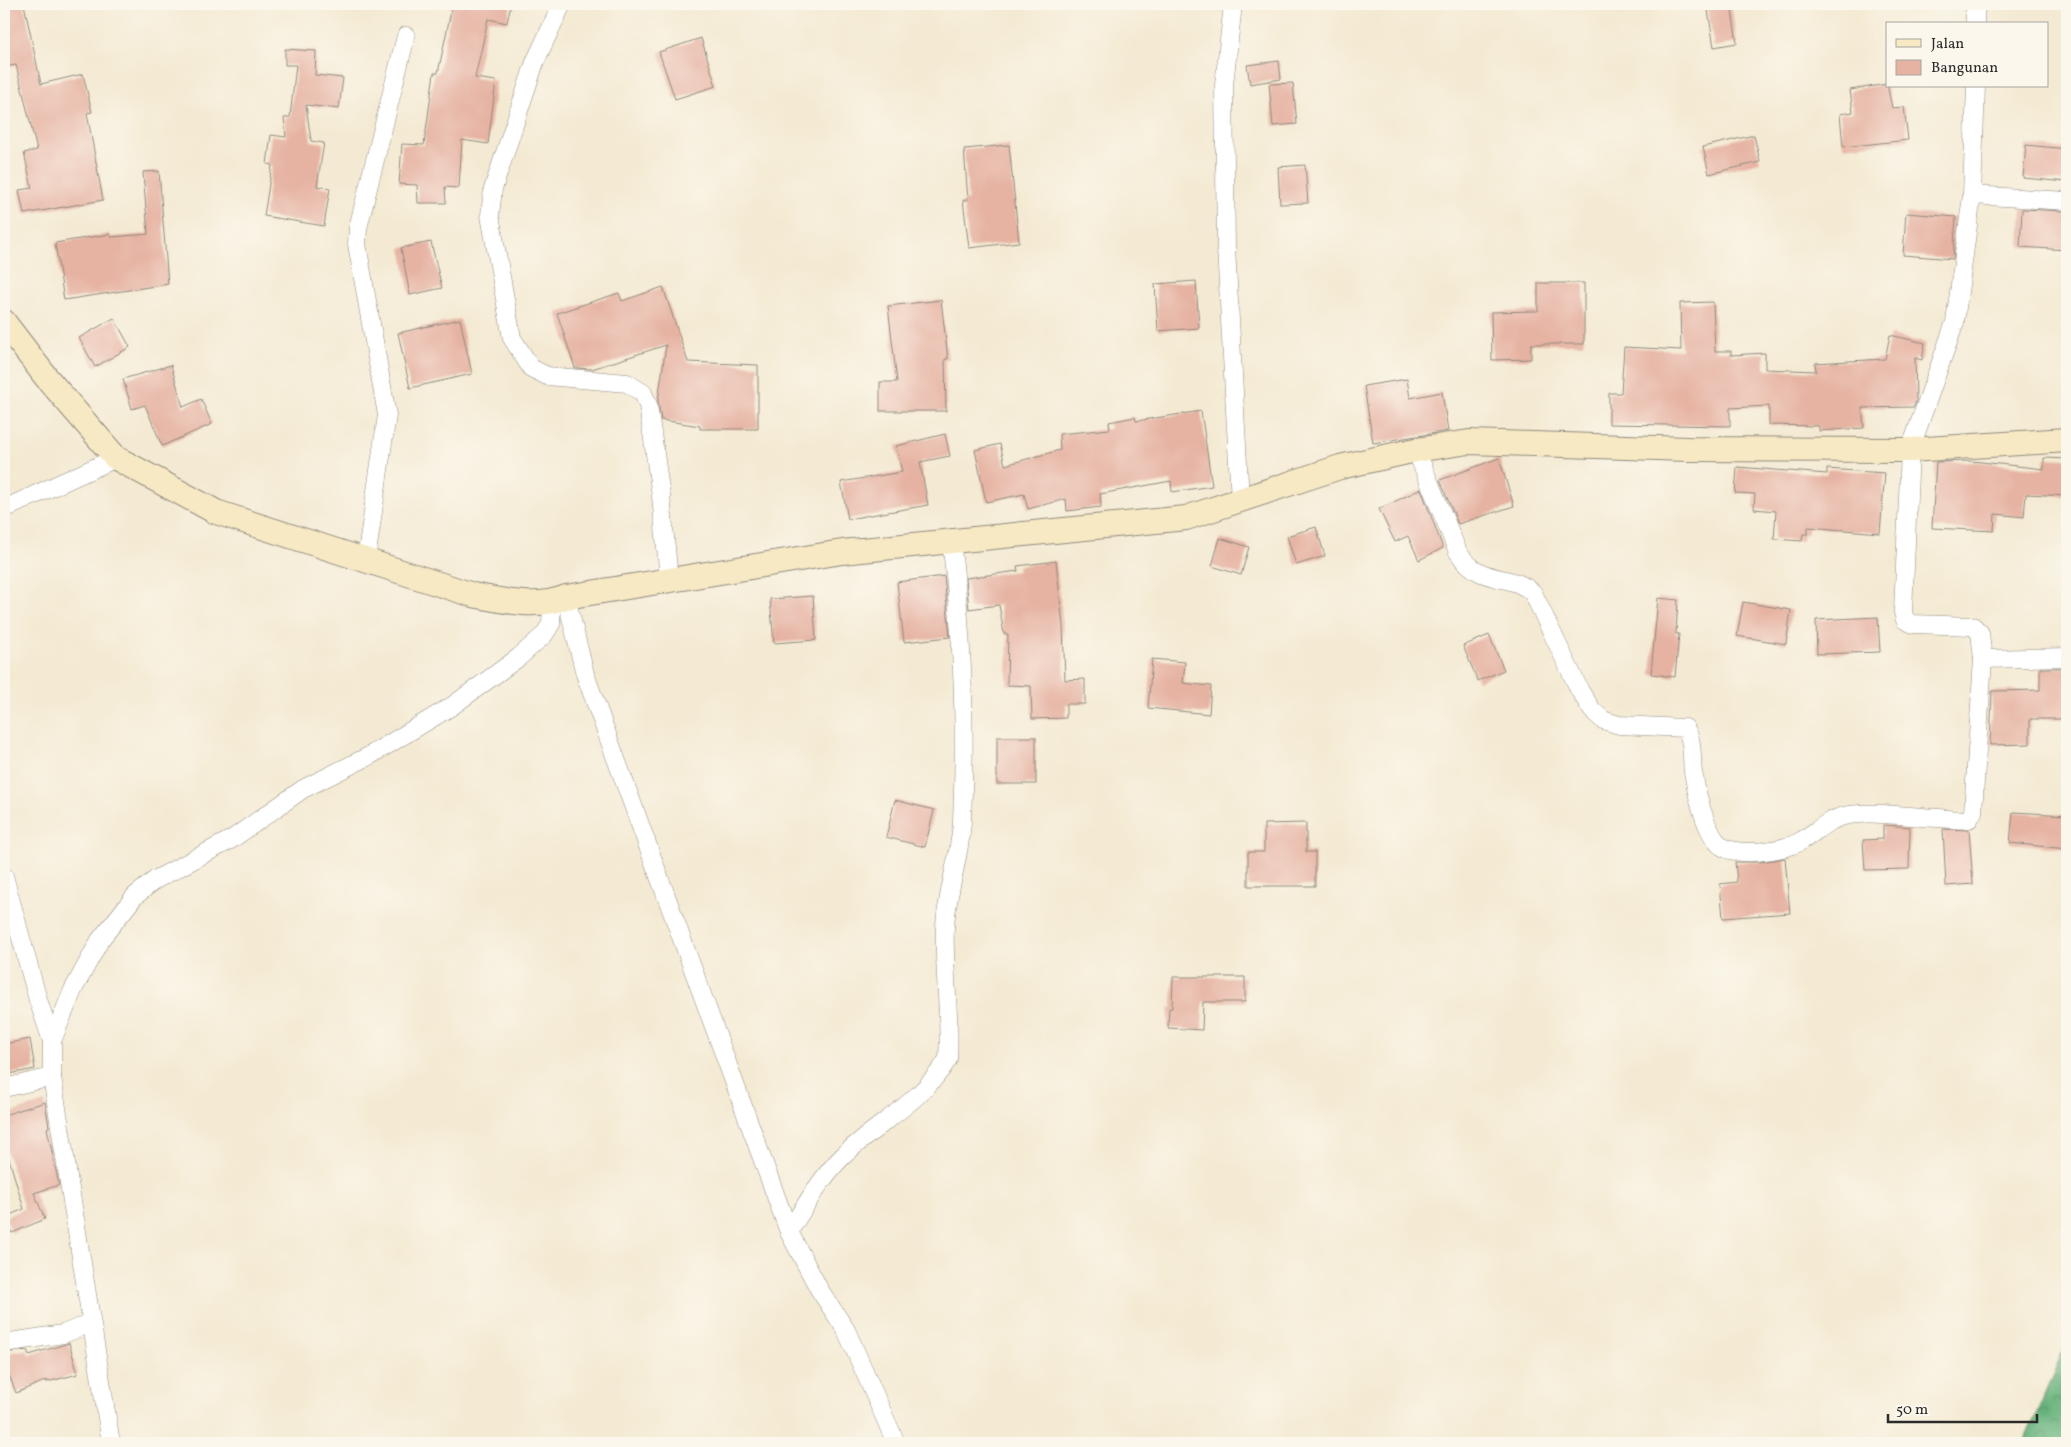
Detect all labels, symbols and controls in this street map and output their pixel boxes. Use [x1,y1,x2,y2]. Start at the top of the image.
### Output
legend [1886,22,2048,88]
text: Jalan [1931,34,1964,55]
text: Bangunan [1931,58,1998,79]
scale bar [1888,1392,2037,1424]
text: 50 m [1896,1400,1928,1421]

